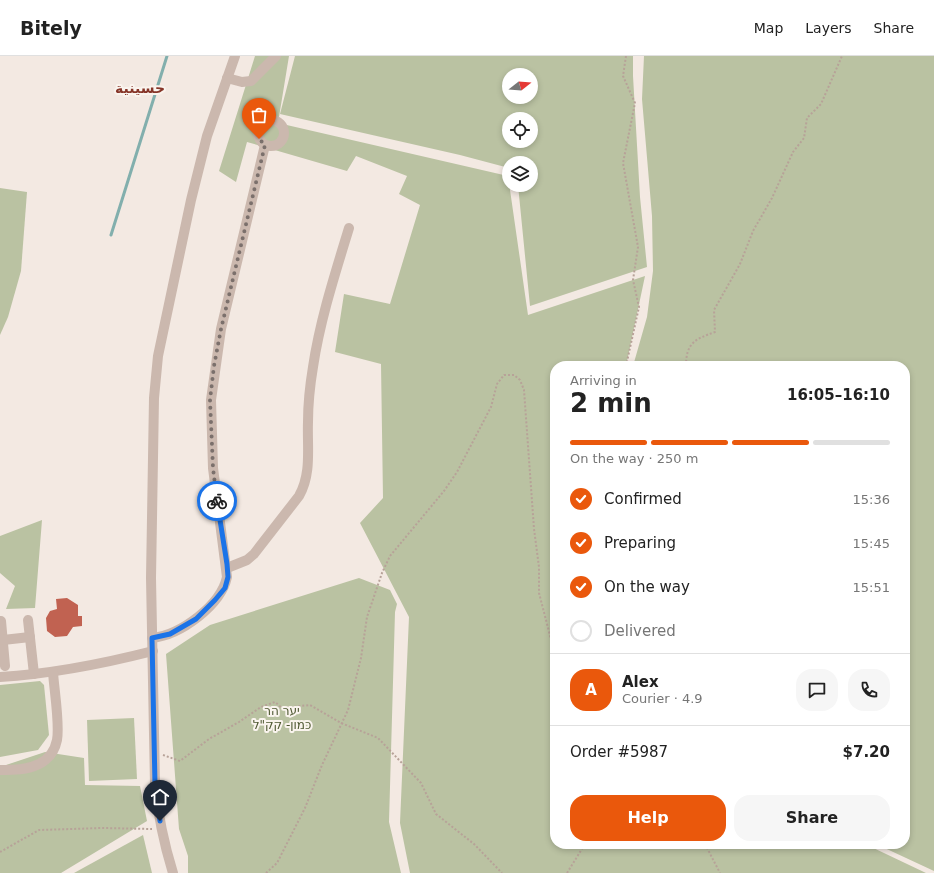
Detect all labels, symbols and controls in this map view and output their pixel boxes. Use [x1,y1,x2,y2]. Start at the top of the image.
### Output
text: Bitely [20,17,82,39]
text: Map [754,20,783,36]
text: Layers [805,20,852,36]
text: Share [874,20,914,36]
north arrow [502,68,538,104]
map controls [502,68,538,192]
district label: حسينية [115,80,165,96]
pin [242,98,276,139]
icon: bag [248,104,270,126]
button: locate [502,112,538,148]
button: layers [502,156,538,192]
text: Arriving in [570,373,637,388]
text: 16:05–16:10 [787,386,890,404]
text: 2 min [570,388,652,418]
text: On the way · 250 m [570,451,698,466]
courier [197,481,237,521]
icon: check [570,488,592,510]
icon: bike [206,490,228,512]
text: Confirmed [604,490,682,508]
text: 15:36 [853,492,890,507]
icon: check [570,532,592,554]
text: Preparing [604,534,676,552]
text: 15:45 [853,536,890,551]
icon: check [570,576,592,598]
text: On the way [604,578,690,596]
text: 15:51 [853,580,890,595]
text: Delivered [604,622,676,640]
button: chat [796,669,838,711]
button: phone [848,669,890,711]
text: Alex [622,673,659,691]
text: A [585,681,597,699]
text: Courier · 4.9 [622,691,703,706]
park label: יער הר כמון- קק"ל [253,704,311,732]
text: Order #5987 [570,743,668,761]
text: $7.20 [843,743,890,761]
pin [143,780,177,821]
icon: home [149,786,171,808]
button: Help [570,795,726,841]
button: Share [734,795,890,841]

